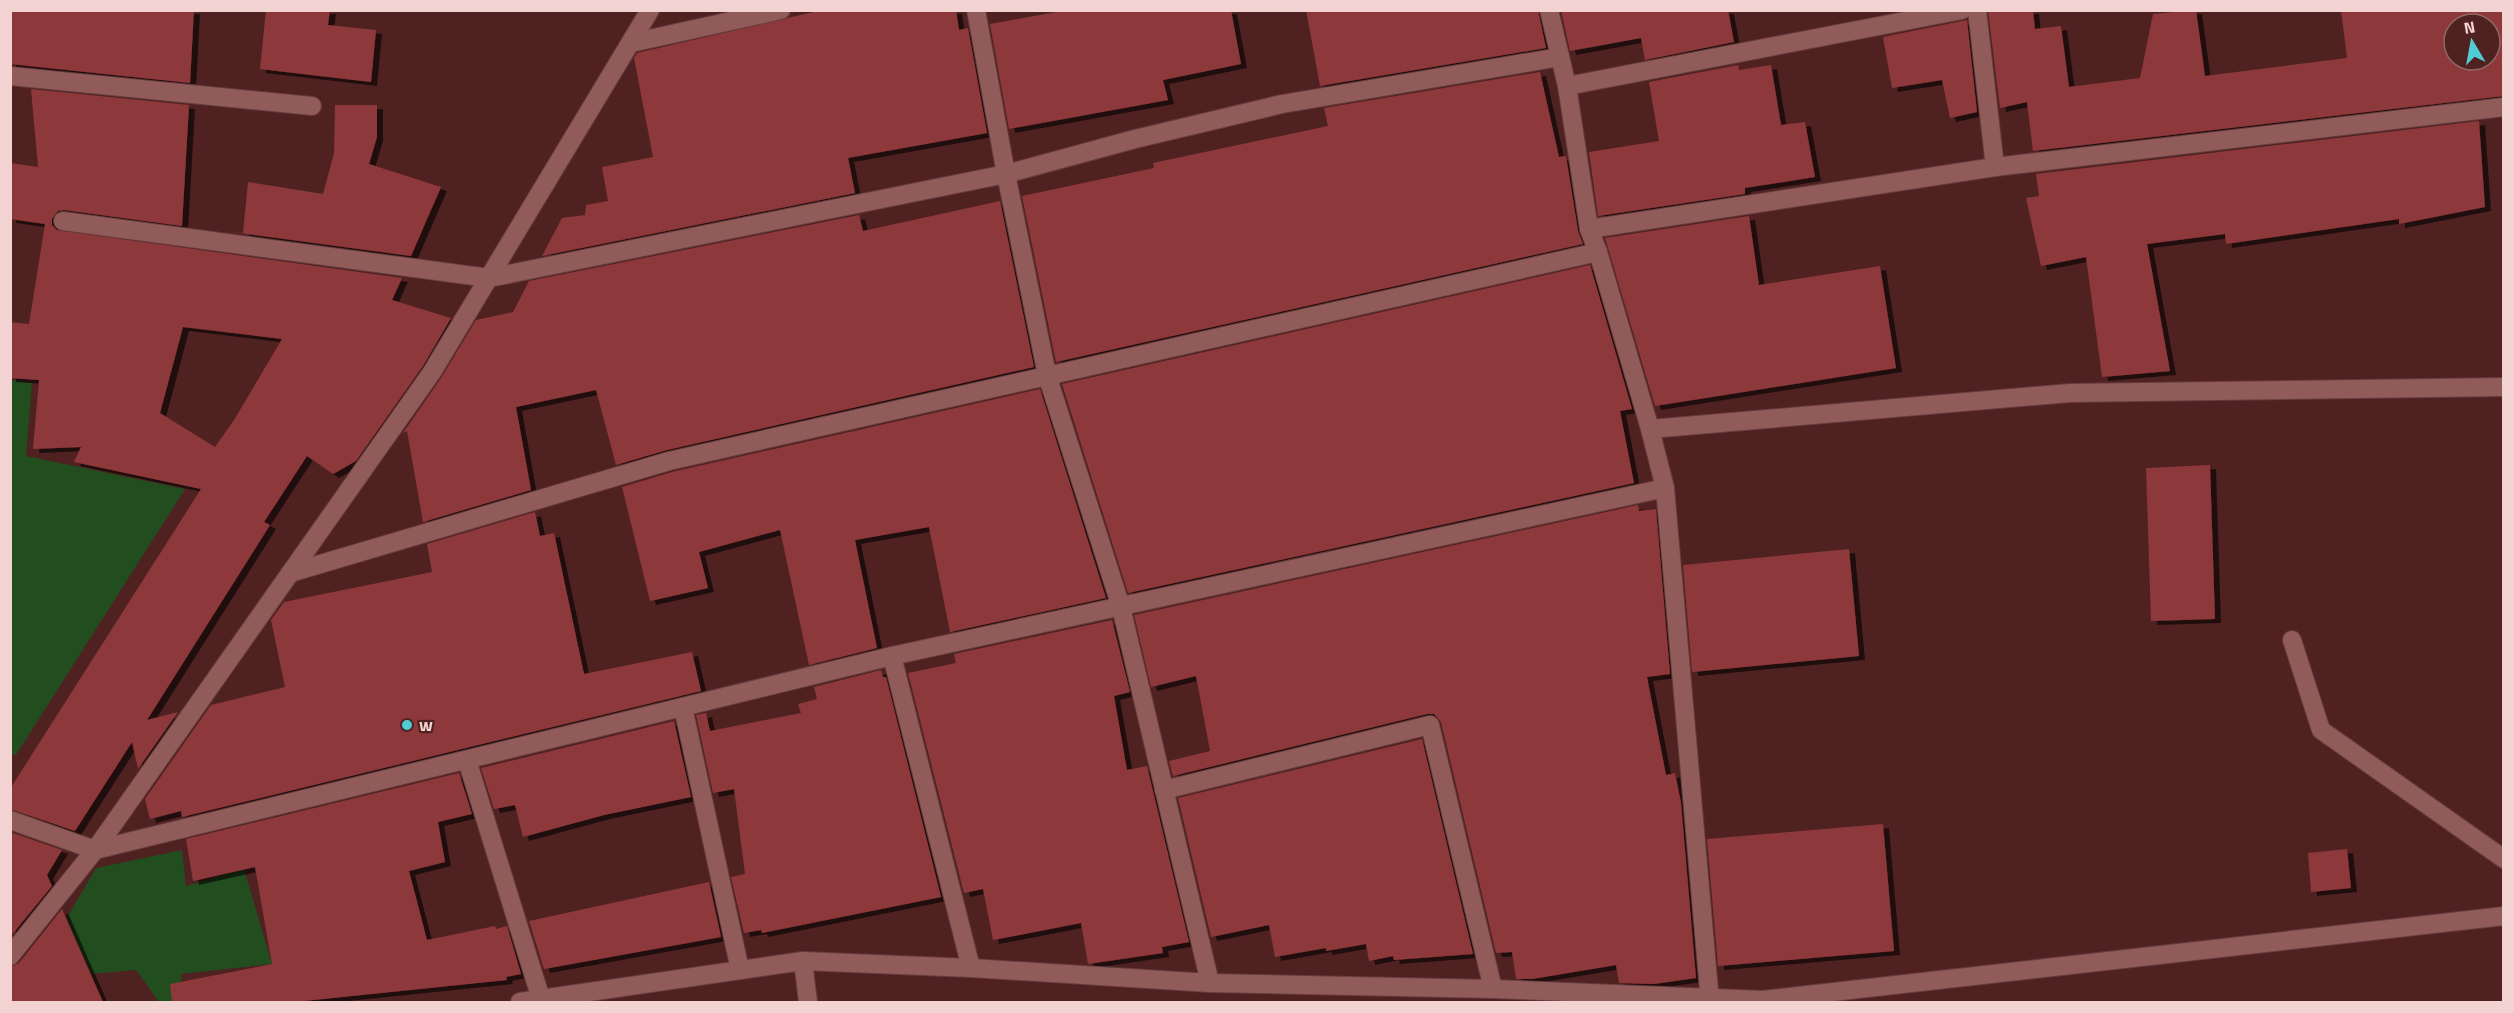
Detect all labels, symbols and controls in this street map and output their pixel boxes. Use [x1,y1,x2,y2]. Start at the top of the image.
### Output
north arrow [2442,12,2502,72]
text: N [2462,14,2477,40]
place label: w [419,711,433,738]
marker: w [400,718,414,732]

